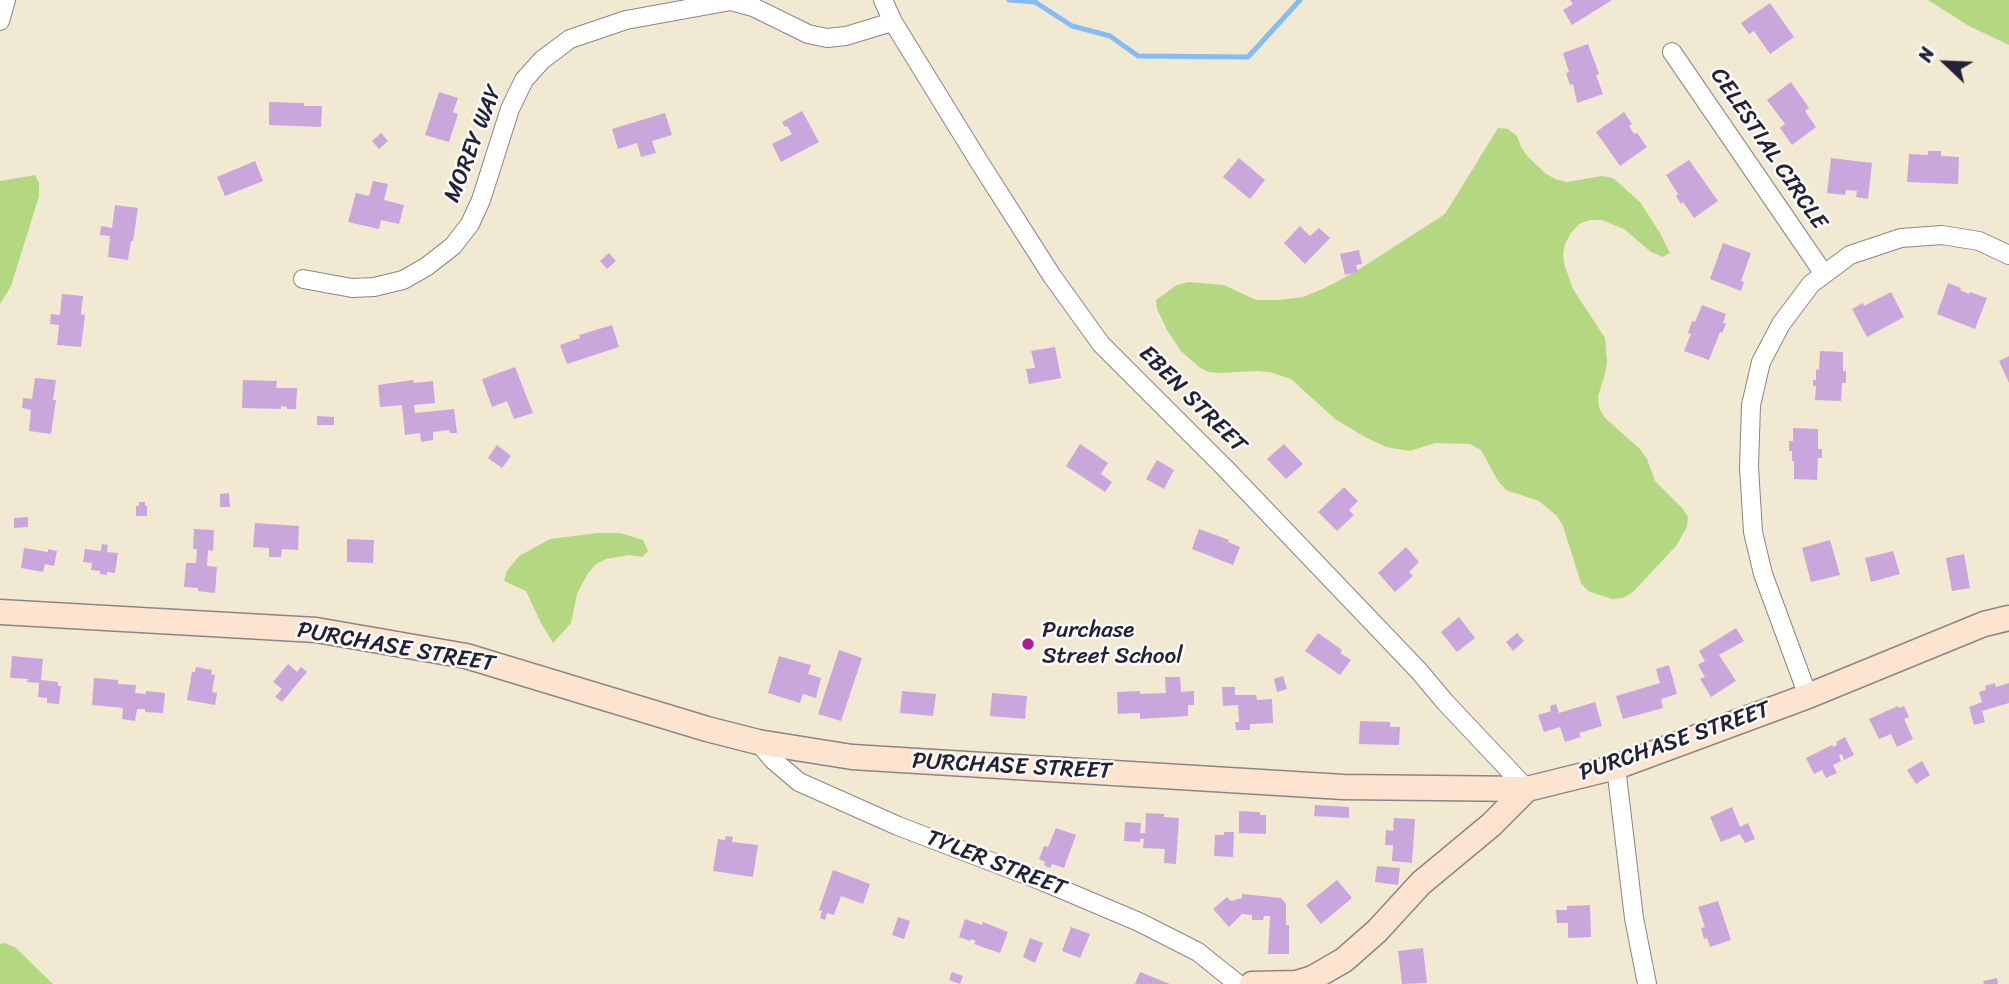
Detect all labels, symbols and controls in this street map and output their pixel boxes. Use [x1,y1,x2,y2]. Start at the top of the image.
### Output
north arrow [1911,28,1981,98]
text: N [1908,42,1944,67]
street label: CELESTIAL CIRCLE [1704,63,1832,235]
street label: MOREY WAY [439,82,509,206]
street label: EBEN STREET [1132,340,1252,460]
street label: PURCHASE STREET [295,617,497,679]
place label: Purchase Street School [1042,617,1183,671]
marker: Purchase Street School [1020,636,1036,652]
street label: PURCHASE STREET [1576,696,1774,788]
street label: PURCHASE STREET [911,748,1113,786]
street label: TYLER STREET [922,825,1070,903]

